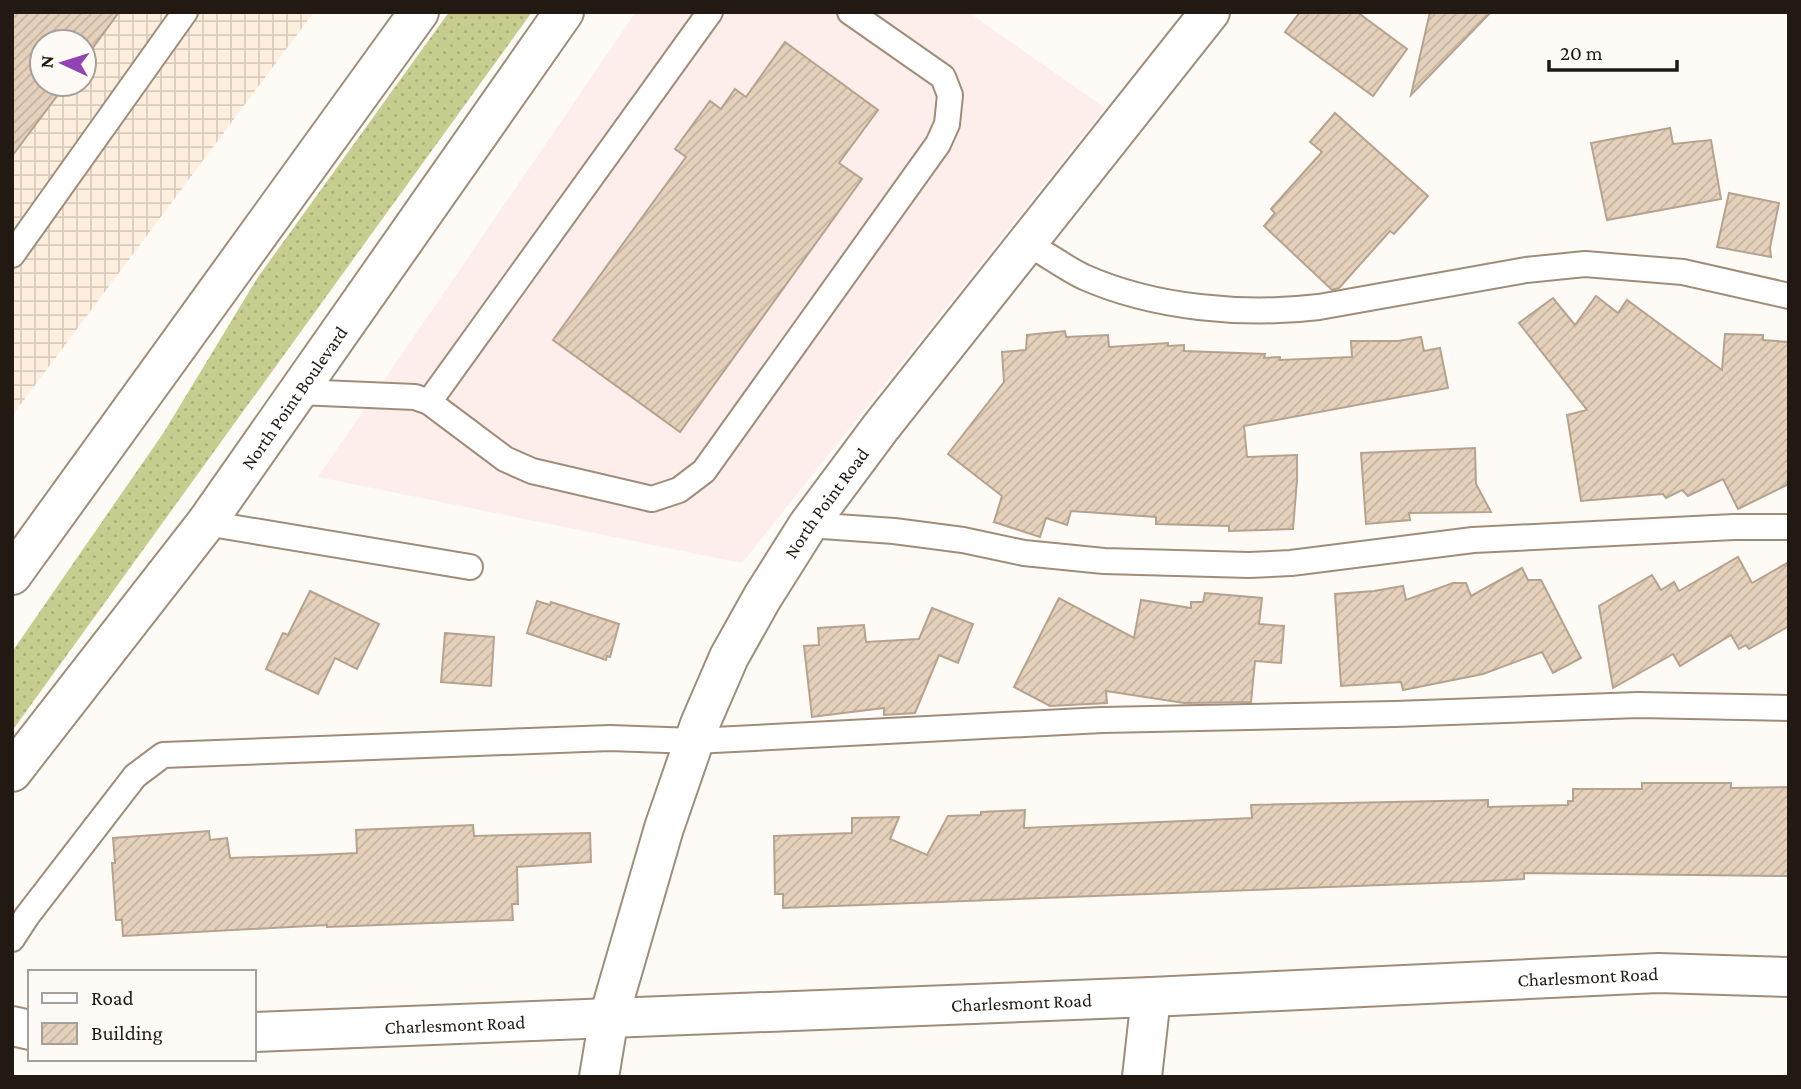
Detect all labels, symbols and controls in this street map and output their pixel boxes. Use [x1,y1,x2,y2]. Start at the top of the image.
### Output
north arrow [28,28,98,98]
scale bar [1549,28,1677,72]
text: 20 m [1560,41,1603,65]
text: N [36,55,57,69]
street label: North Point Boulevard [237,322,351,473]
street label: North Point Road [779,443,872,562]
street label: Charlesmont Road [1517,962,1659,990]
legend [28,970,256,1061]
text: Road [91,986,134,1010]
street label: Charlesmont Road [951,989,1092,1015]
street label: Charlesmont Road [384,1011,526,1037]
text: Building [91,1021,163,1045]

